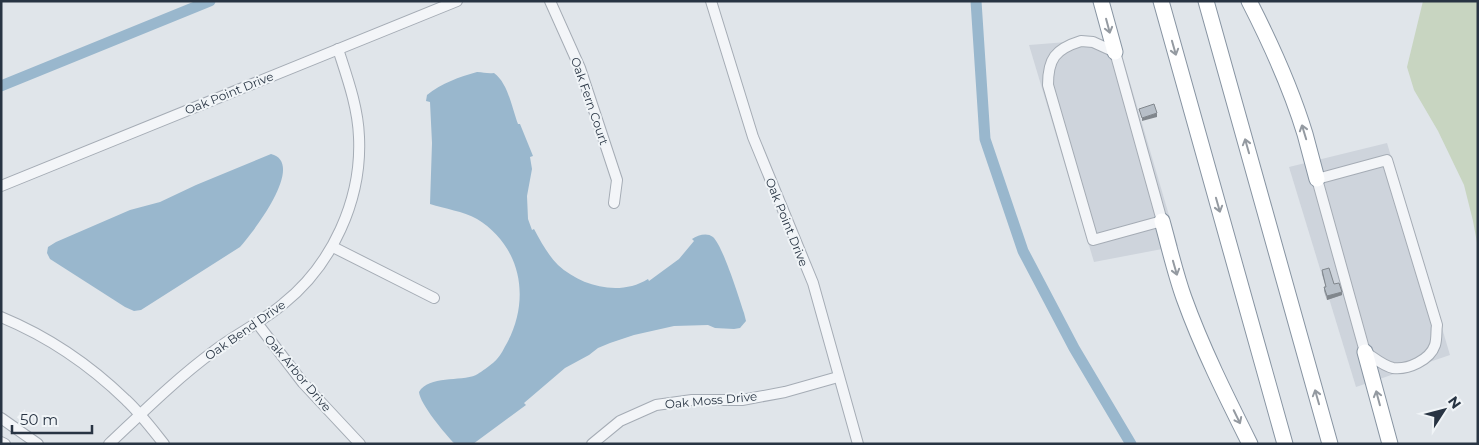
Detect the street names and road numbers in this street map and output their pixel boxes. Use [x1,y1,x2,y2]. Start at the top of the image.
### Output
street label: Oak Fern Court [568,55,612,147]
street label: Oak Point Drive [182,68,276,118]
street label: Oak Point Drive [762,175,812,269]
street label: Oak Bend Drive [202,297,288,363]
street label: Oak Arbor Drive [261,331,335,415]
street label: Oak Moss Drive [664,388,758,412]

